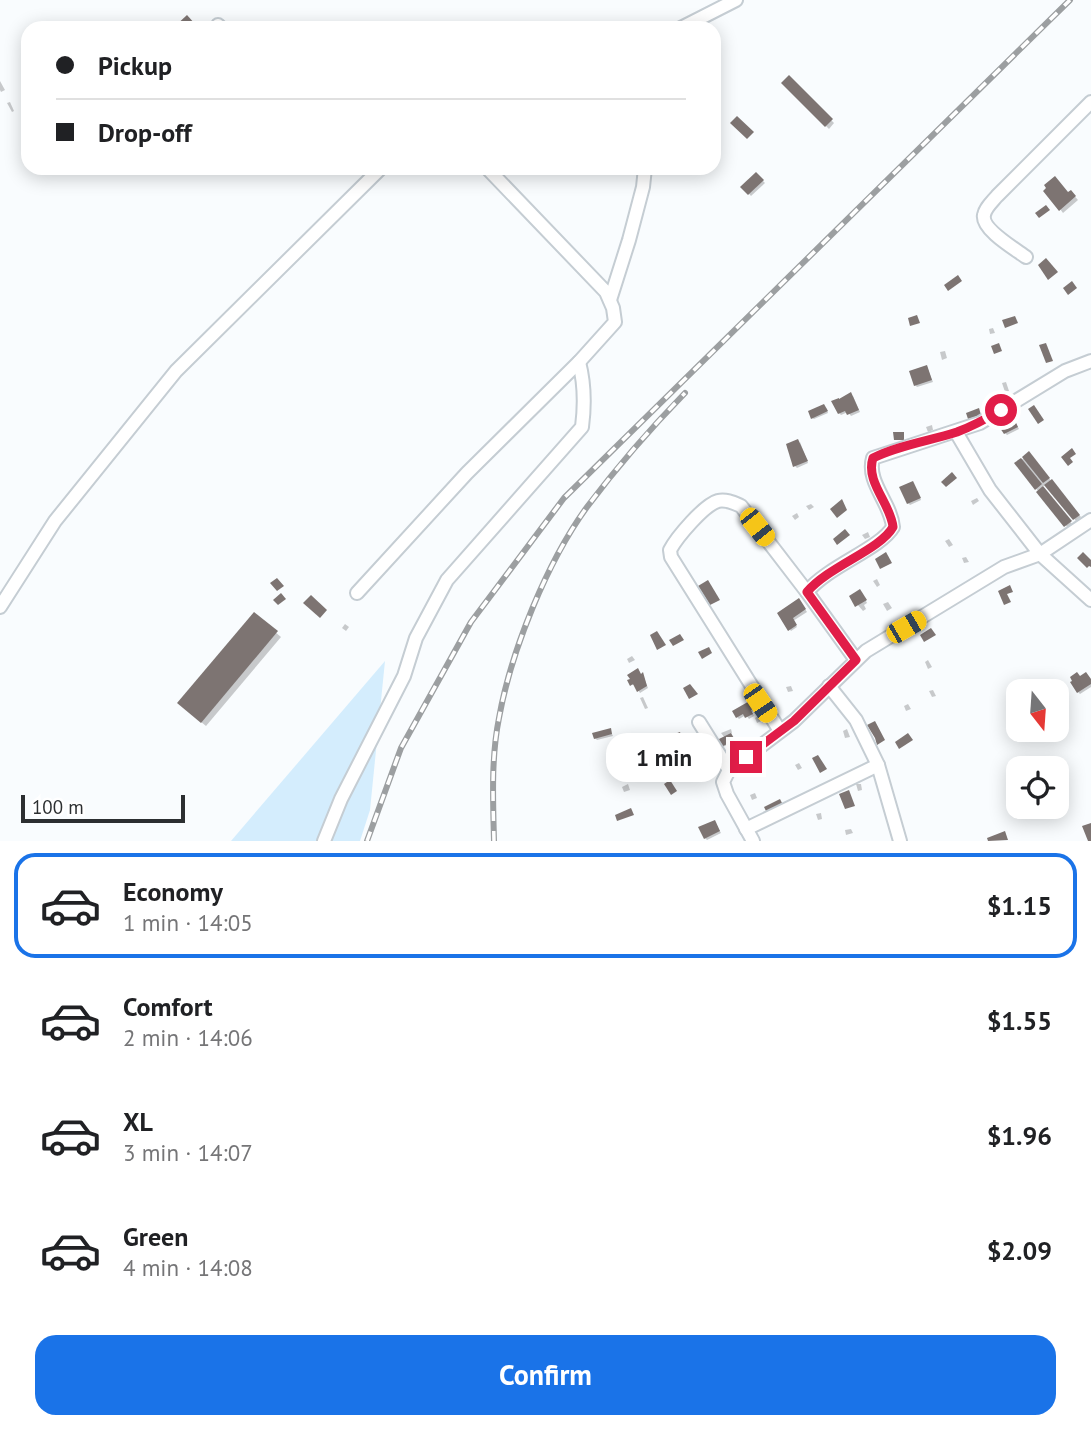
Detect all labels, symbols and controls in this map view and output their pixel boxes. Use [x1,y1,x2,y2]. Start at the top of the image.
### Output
text: Pickup [98,49,172,82]
text: Drop-off [98,116,192,149]
route start [985,394,1017,426]
car [736,504,779,550]
car [883,607,930,647]
north arrow [1006,679,1069,742]
map controls [1006,679,1069,819]
car [740,680,781,726]
callout: 1 min [606,732,722,782]
route end [730,741,762,773]
text: 1 min [636,743,692,772]
button: locate [1006,756,1069,819]
scale bar [21,792,186,824]
text: 100 m [32,795,84,819]
icon: car [39,874,102,937]
text: Economy [123,875,223,908]
text: $1.15 [987,889,1052,922]
text: 1 min · 14:05 [123,908,253,937]
icon: car [39,989,102,1052]
text: Comfort [123,990,213,1023]
text: $1.55 [987,1004,1052,1037]
text: 2 min · 14:06 [123,1023,253,1052]
icon: car [39,1104,102,1167]
text: XL [123,1105,153,1138]
text: $1.96 [987,1119,1052,1152]
text: 3 min · 14:07 [123,1138,253,1167]
icon: car [39,1219,102,1282]
text: Green [123,1220,188,1253]
text: $2.09 [987,1234,1052,1267]
text: 4 min · 14:08 [123,1253,253,1282]
button: Confirm [35,1335,1056,1415]

